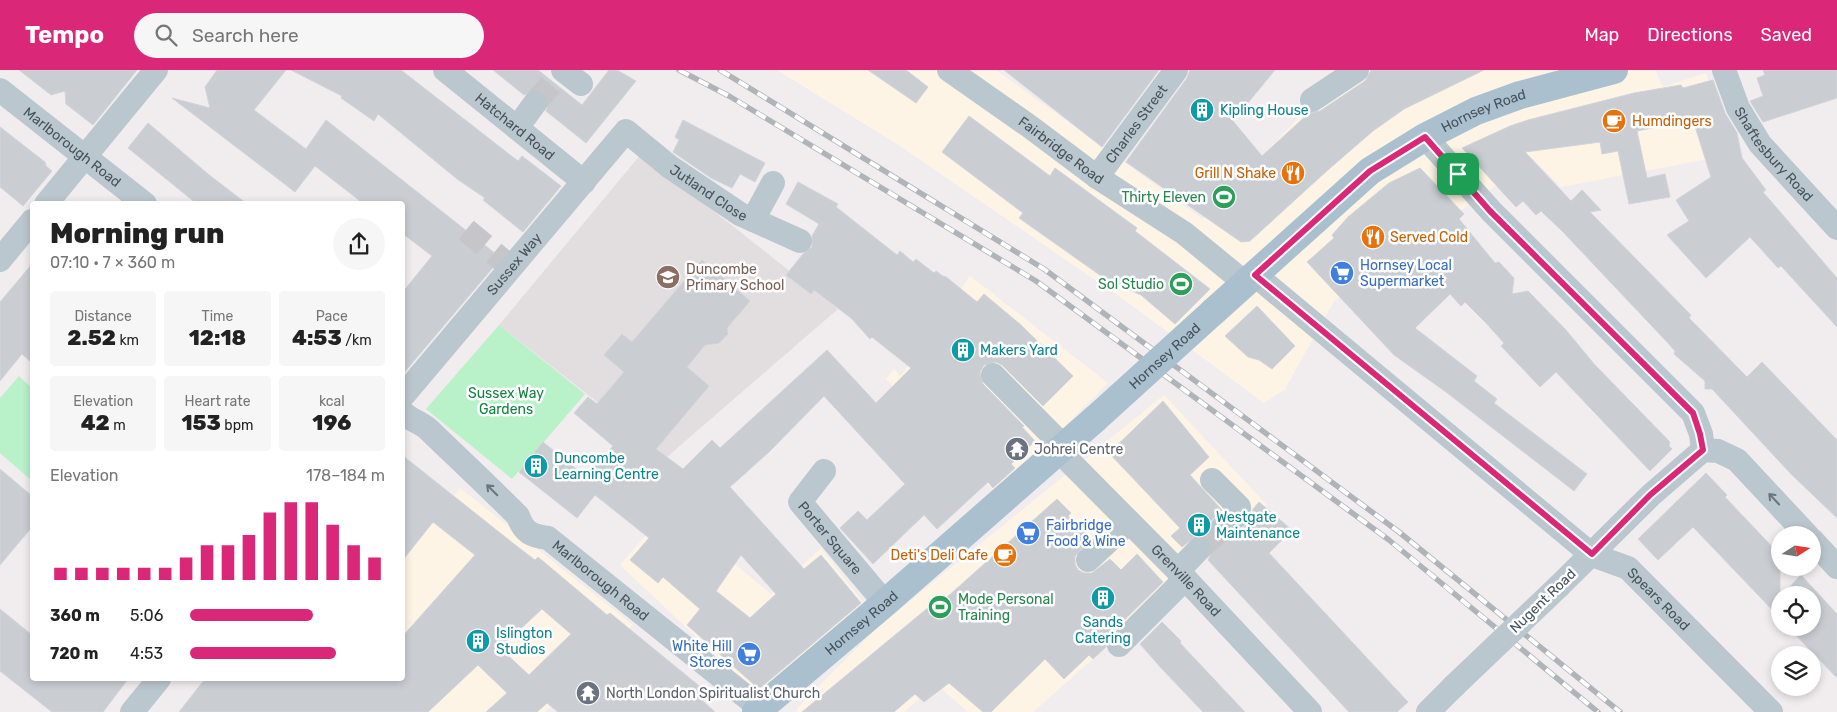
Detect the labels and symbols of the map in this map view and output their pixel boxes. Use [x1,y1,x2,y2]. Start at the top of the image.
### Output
street label: Charles Street [1102,81,1171,166]
street label: Hornsey Road [1438,85,1528,136]
street label: Hatchard Road [472,89,558,164]
building icon: Kipling House [1189,97,1215,123]
place label: Kipling House [1220,102,1309,119]
street label: Marlborough Road [20,103,124,190]
street label: Shaftesbury Road [1731,104,1817,205]
cafe icon: Humdingers [1601,108,1627,134]
street label: Fairbridge Road [1015,113,1107,188]
place label: Humdingers [1632,113,1712,130]
pin [1437,153,1479,195]
restaurant icon: Grill N Shake [1280,160,1306,186]
street label: Jutland Close [666,161,750,225]
place label: Grill N Shake [1195,165,1276,182]
sports icon: Thirty Eleven [1211,184,1237,210]
place label: Thirty Eleven [1121,189,1206,206]
restaurant icon: Served Cold [1360,224,1386,250]
street label: Sussex Way [483,229,545,298]
place label: Served Cold [1390,229,1468,246]
place label: Hornsey Local Supermarket [1360,257,1452,290]
supermarket icon: Hornsey Local Supermarket [1329,260,1355,286]
place label: Duncombe Primary School [686,261,784,294]
school or university icon: Duncombe Primary School [655,264,681,290]
sports icon: Sol Studio [1168,271,1194,297]
place label: Sol Studio [1098,276,1164,293]
street label: Hornsey Road [1125,319,1204,393]
building icon: Makers Yard [950,337,976,363]
place label: Makers Yard [980,342,1058,359]
park label: Sussex Way Gardens [468,385,544,418]
temple icon: Johrei Centre [1004,436,1030,462]
place label: Johrei Centre [1034,441,1123,458]
place label: Duncombe Learning Centre [554,450,659,483]
building icon: Duncombe Learning Centre [523,453,549,479]
one-way arrow [486,483,498,496]
one-way arrow [1768,493,1780,506]
street label: Porter Square [795,498,866,578]
place label: Westgate Maintenance [1216,509,1300,542]
building icon: Westgate Maintenance [1186,512,1212,538]
place label: Fairbridge Food & Wine [1046,517,1126,550]
supermarket icon: Fairbridge Food & Wine [1015,520,1041,546]
north arrow [1771,526,1821,576]
street label: Marlborough Road [549,536,653,624]
street label: Grenville Road [1148,541,1225,620]
cafe icon: Deti's Deli Cafe [992,542,1018,568]
place label: Deti's Deli Cafe [891,547,988,564]
street label: Spears Road [1624,564,1694,634]
street label: Nugent Road [1507,565,1579,637]
building icon: Sands Catering [1090,585,1116,611]
street label: Hornsey Road [821,587,901,659]
place label: Mode Personal Training [958,591,1054,624]
sports icon: Mode Personal Training [927,594,953,620]
place label: Sands Catering [1075,614,1131,647]
place label: Islington Studios [496,625,553,658]
building icon: Islington Studios [465,628,491,654]
place label: White Hill Stores [672,638,732,671]
supermarket icon: White Hill Stores [736,641,762,667]
temple icon: North London Spiritualist Church [575,680,601,706]
place label: North London Spiritualist Church [606,685,820,702]

